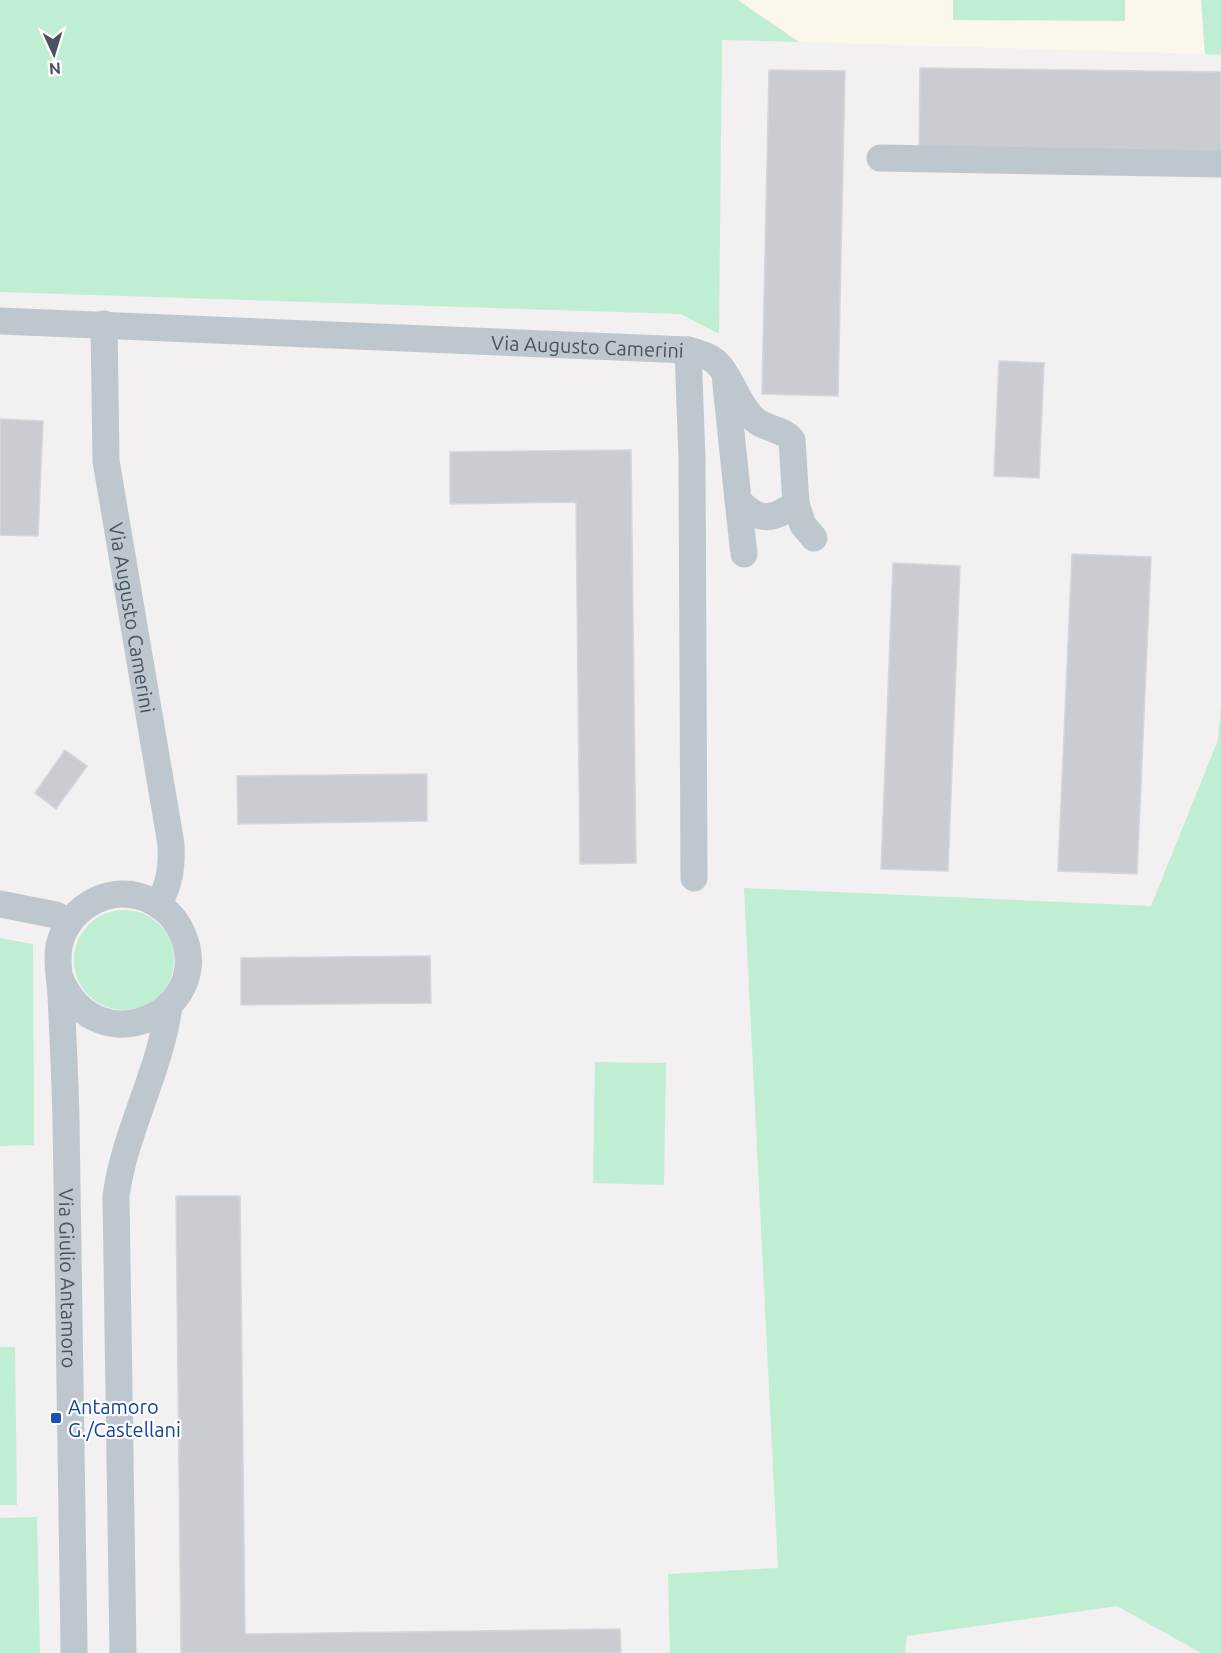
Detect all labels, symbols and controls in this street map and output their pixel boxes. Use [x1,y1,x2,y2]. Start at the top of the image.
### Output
north arrow [24,24,84,84]
text: N [48,60,62,78]
street label: Via Augusto Camerini [491,330,684,361]
street label: Via Augusto Camerini [105,521,160,715]
street label: Via Giulio Antamoro [55,1188,82,1368]
place label: Antamoro G./Castellani [68,1395,181,1441]
marker: Antamoro G./Castellani [49,1411,63,1425]

